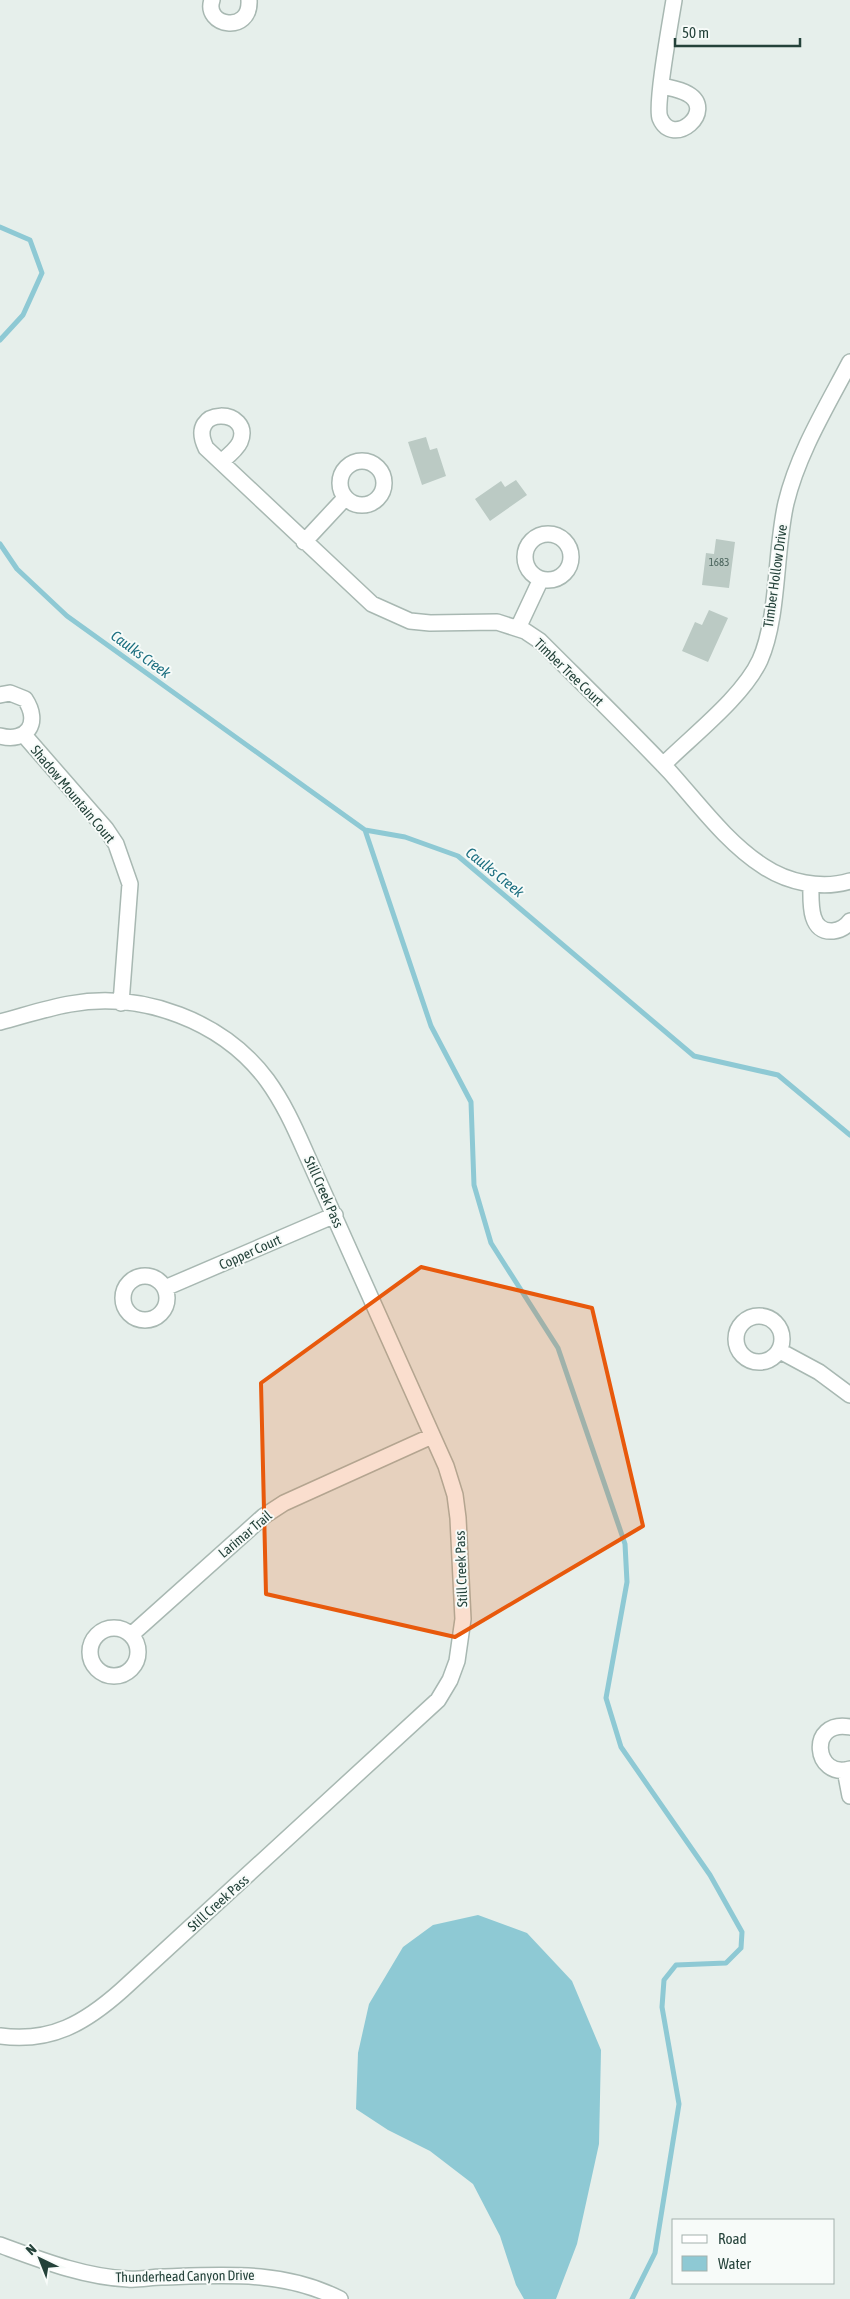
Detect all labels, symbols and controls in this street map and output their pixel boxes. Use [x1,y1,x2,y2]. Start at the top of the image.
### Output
scale bar [675,15,800,47]
text: 50 m [682,24,709,41]
street label: Timber Hollow Drive [760,523,790,629]
house number: 1683 [709,556,729,568]
water label: Caulks Creek [108,627,174,682]
street label: Timber Tree Court [531,635,607,709]
street label: Shadow Mountain Court [28,742,118,846]
water label: Caulks Creek [463,844,528,901]
street label: Still Creek Pass [301,1154,347,1230]
street label: Copper Court [216,1231,284,1273]
street label: Larimar Trail [215,1507,275,1561]
street label: Still Creek Pass [452,1530,470,1608]
street label: Still Creek Pass [184,1871,252,1935]
legend [672,2219,835,2284]
text: Road [718,2230,747,2247]
north arrow [15,2234,65,2284]
text: N [23,2241,40,2258]
text: Water [718,2255,751,2272]
street label: Thunderhead Canyon Drive [115,2267,255,2285]

